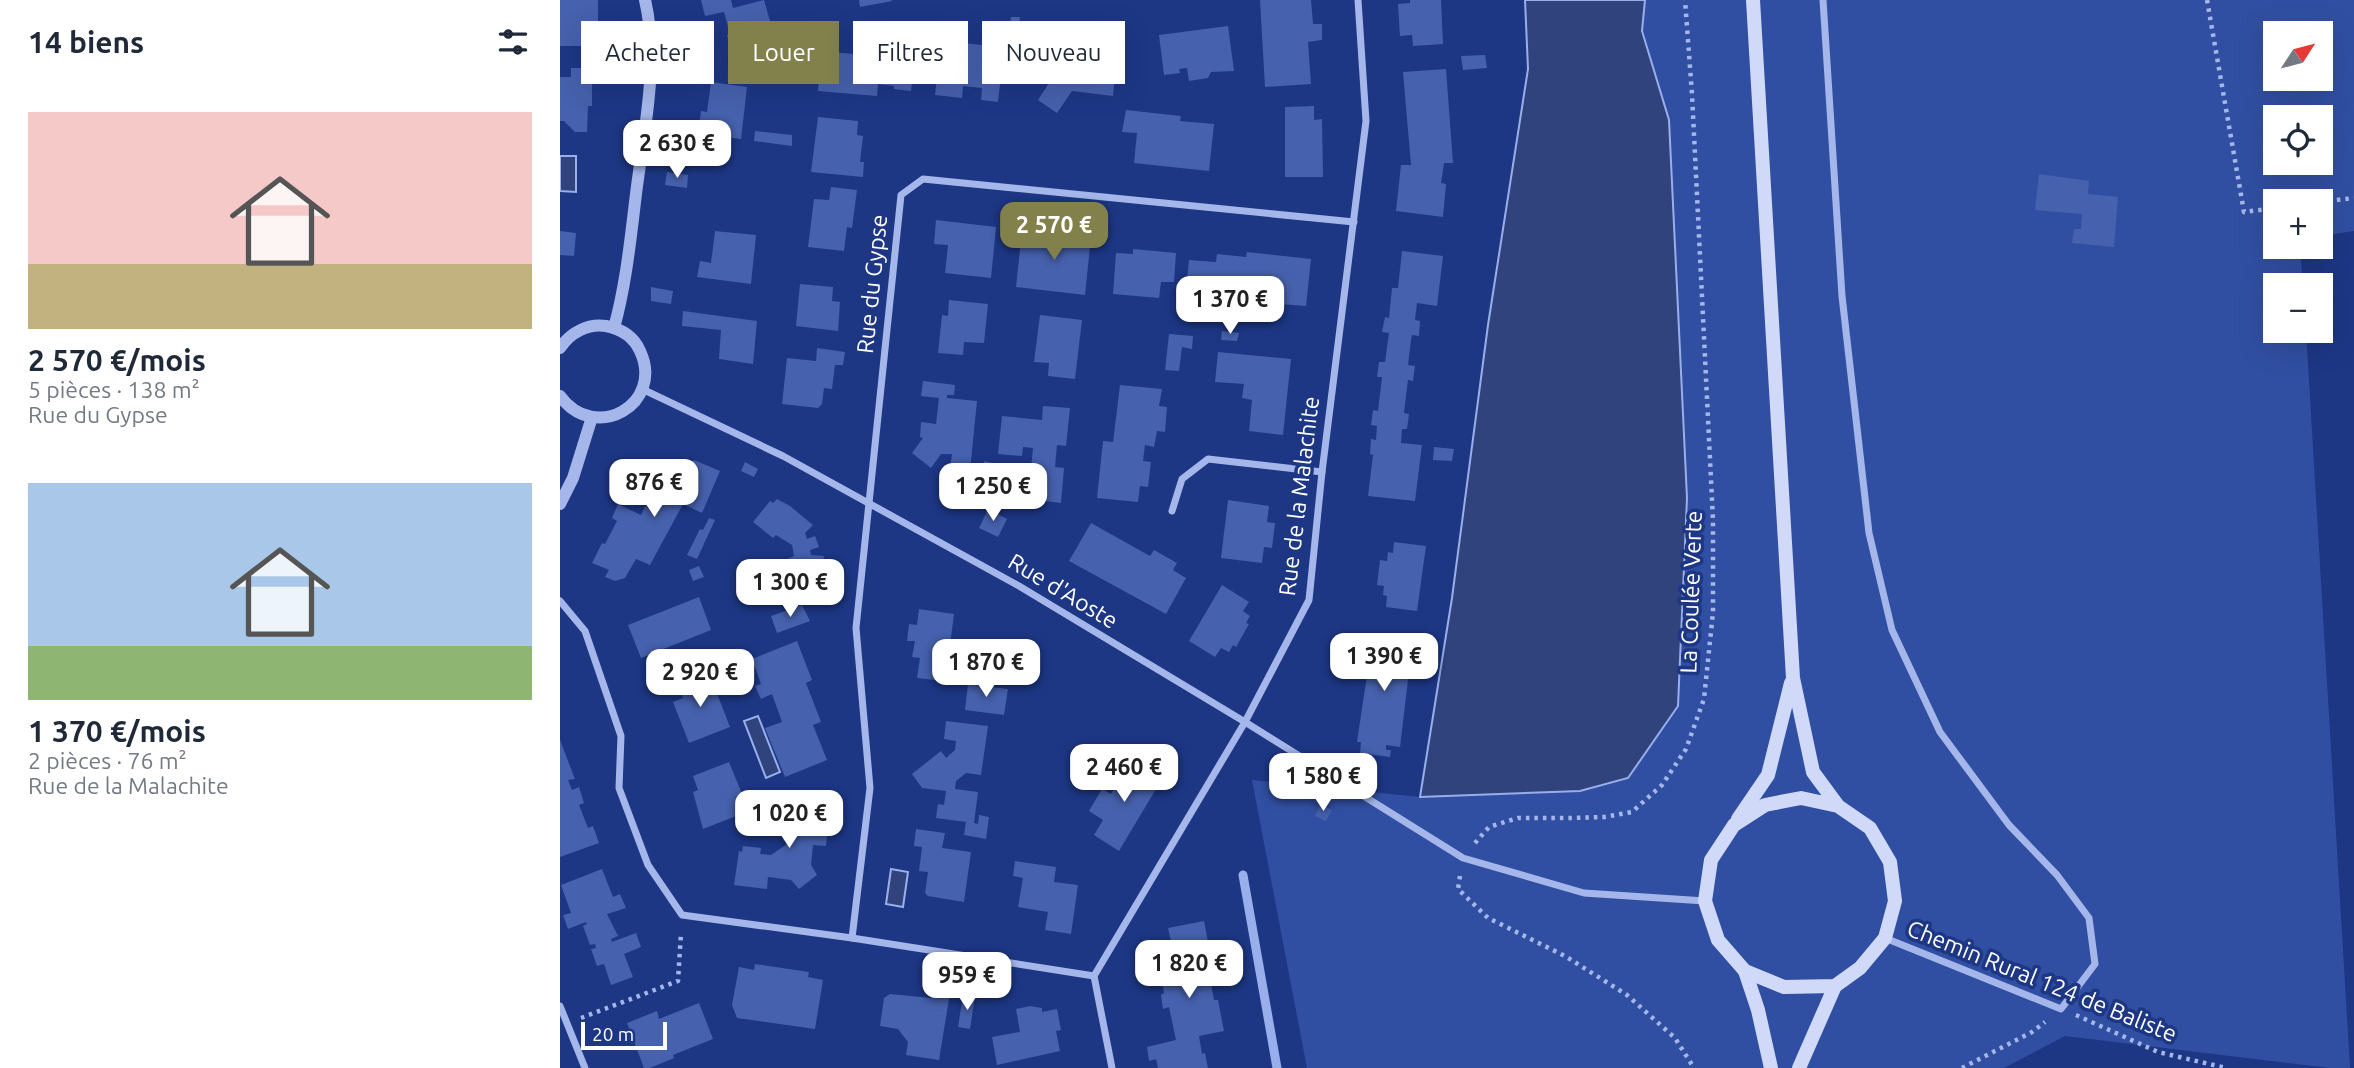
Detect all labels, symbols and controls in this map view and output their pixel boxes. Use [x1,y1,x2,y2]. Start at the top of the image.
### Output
chip: Acheter [581,21,714,84]
chip: Louer [728,21,839,84]
chip: Filtres [853,21,968,84]
chip: Nouveau [982,21,1125,84]
north arrow [2263,21,2333,91]
map controls [2263,21,2333,343]
icon: filters [494,23,532,61]
text: 14 biens [28,25,144,59]
button: locate [2263,105,2333,175]
pin: 2 630 € [612,120,742,180]
text: 2 630 € [639,130,715,155]
icon: home [217,158,343,284]
button: + [2263,189,2333,259]
pin: 2 570 € [989,202,1119,262]
text: 2 570 € [1016,212,1092,237]
street label: Rue du Gypse [852,213,891,355]
button: − [2263,273,2333,343]
pin: 1 370 € [1165,276,1295,336]
text: 1 370 € [1192,286,1268,311]
text: 2 570 €/mois [28,343,206,377]
text: 5 pièces · 138 m² [28,377,200,402]
street label: Rue de la Malachite [1274,395,1323,597]
text: Rue du Gypse [28,402,168,427]
pin: 876 € [605,460,703,519]
pin: 1 250 € [928,463,1058,523]
text: 876 € [625,469,683,494]
text: 1 250 € [955,473,1031,498]
street label: La Coulée Verte [1675,510,1706,674]
icon: home [217,529,343,655]
street label: Rue d'Aoste [1004,548,1122,633]
pin: 1 300 € [725,560,855,619]
text: 1 300 € [752,569,828,594]
pin: 1 390 € [1319,634,1449,693]
pin: 1 870 € [921,640,1051,699]
text: 1 390 € [1346,643,1422,668]
text: 1 870 € [948,649,1024,674]
pin: 2 920 € [635,650,765,709]
text: 2 920 € [662,659,738,684]
text: 1 370 €/mois [28,714,206,748]
pin: 2 460 € [1059,744,1189,804]
text: 2 pièces · 76 m² [28,748,187,773]
text: 2 460 € [1086,754,1162,779]
pin: 1 580 € [1258,754,1388,813]
text: 1 580 € [1285,763,1361,788]
text: Rue de la Malachite [28,773,229,798]
pin: 1 020 € [724,790,854,850]
text: 1 020 € [751,800,827,825]
street label: Chemin Rural 124 de Baliste [1904,915,2181,1046]
pin: 1 820 € [1124,940,1254,1000]
text: 1 820 € [1151,950,1227,975]
pin: 959 € [918,953,1016,1012]
text: 959 € [938,962,996,987]
scale bar [581,1019,667,1051]
text: 20 m [592,1023,634,1045]

